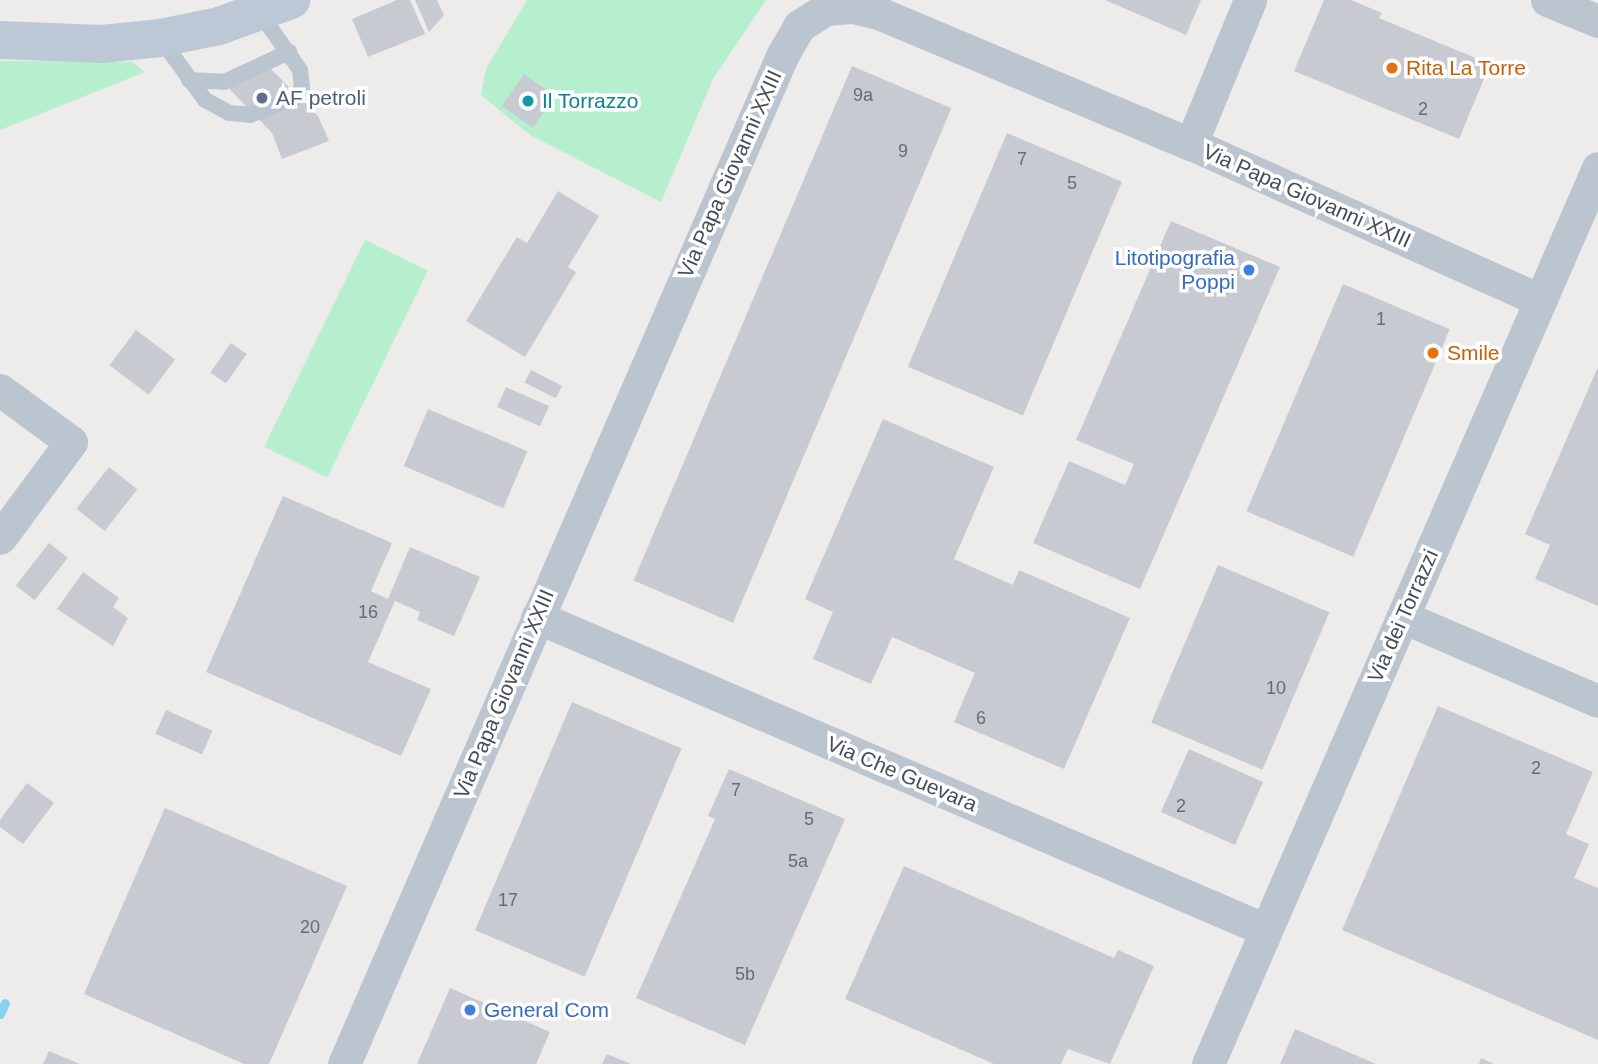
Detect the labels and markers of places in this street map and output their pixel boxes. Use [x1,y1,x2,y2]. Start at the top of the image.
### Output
place label: Rita La Torre [1406,55,1526,81]
marker: Rita La Torre [1384,60,1400,76]
place label: AF petroli [276,85,366,111]
place label: Il Torrazzo [542,88,639,114]
marker: AF petroli [254,90,270,106]
marker: Il Torrazzo [520,93,536,109]
place label: Litotipografia Poppi [1115,245,1235,295]
marker: Litotipografia Poppi [1241,262,1257,278]
place label: Smile [1447,340,1500,366]
marker: Smile [1425,345,1441,361]
place label: General Com [484,997,609,1023]
marker: General Com [462,1002,478,1018]

